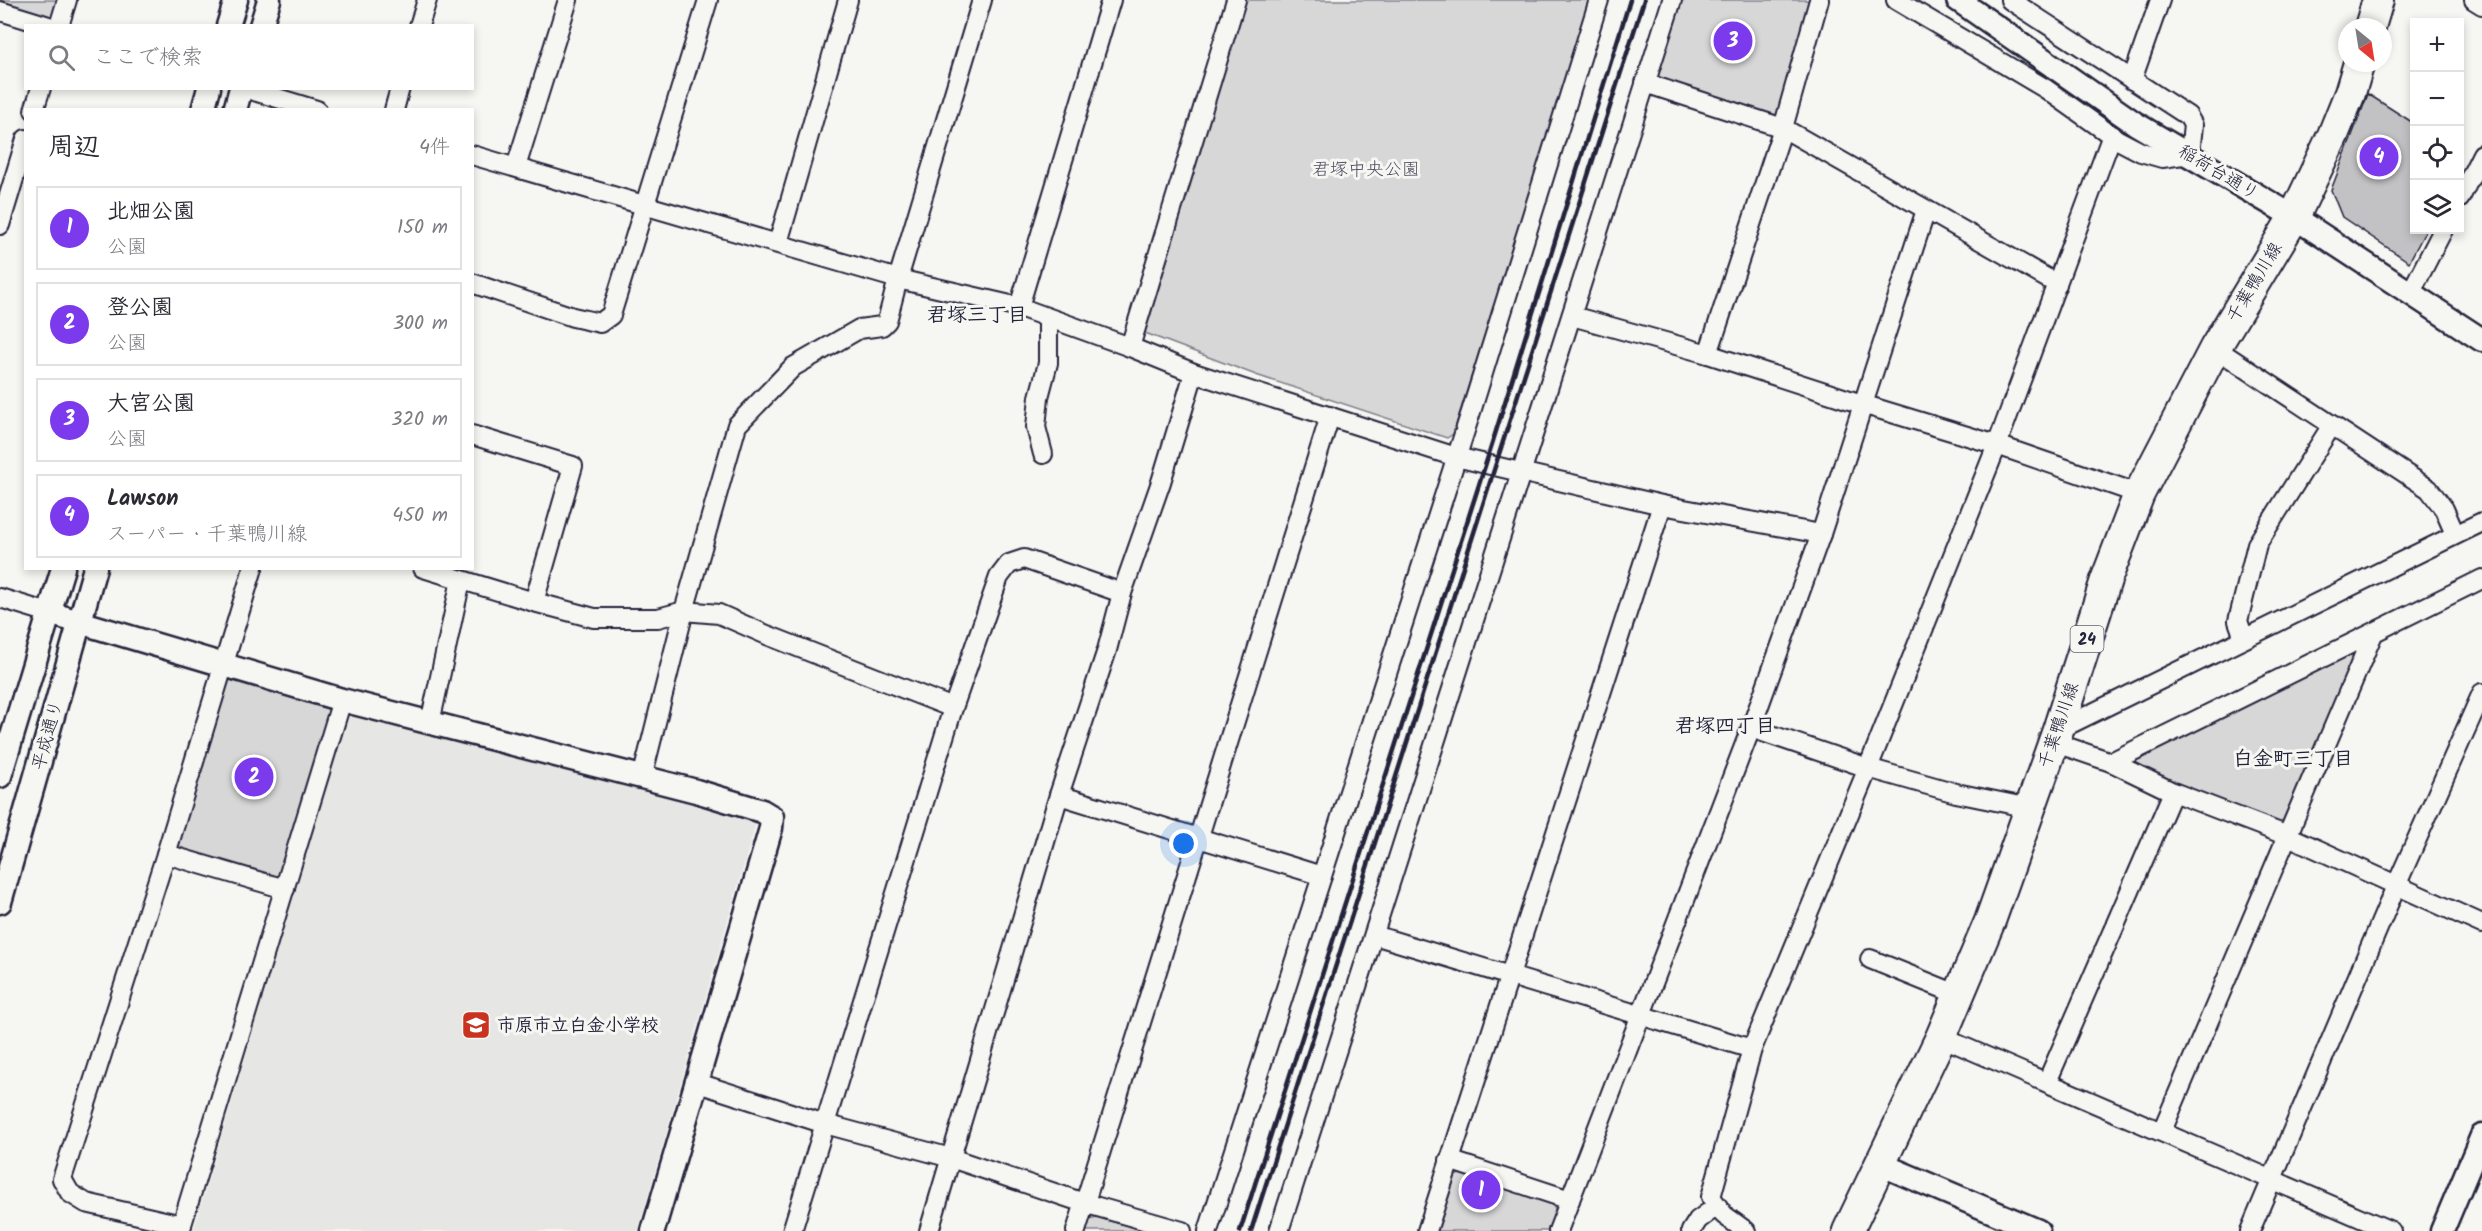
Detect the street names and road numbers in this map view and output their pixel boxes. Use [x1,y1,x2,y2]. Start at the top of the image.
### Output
street label: 稲荷台通り [2172,138,2264,209]
street label: 千葉鴨川線 [2220,237,2291,329]
road number: 24 [2070,626,2104,652]
street label: 千葉鴨川線 [2031,678,2088,773]
street label: 平成通り [25,697,72,774]

